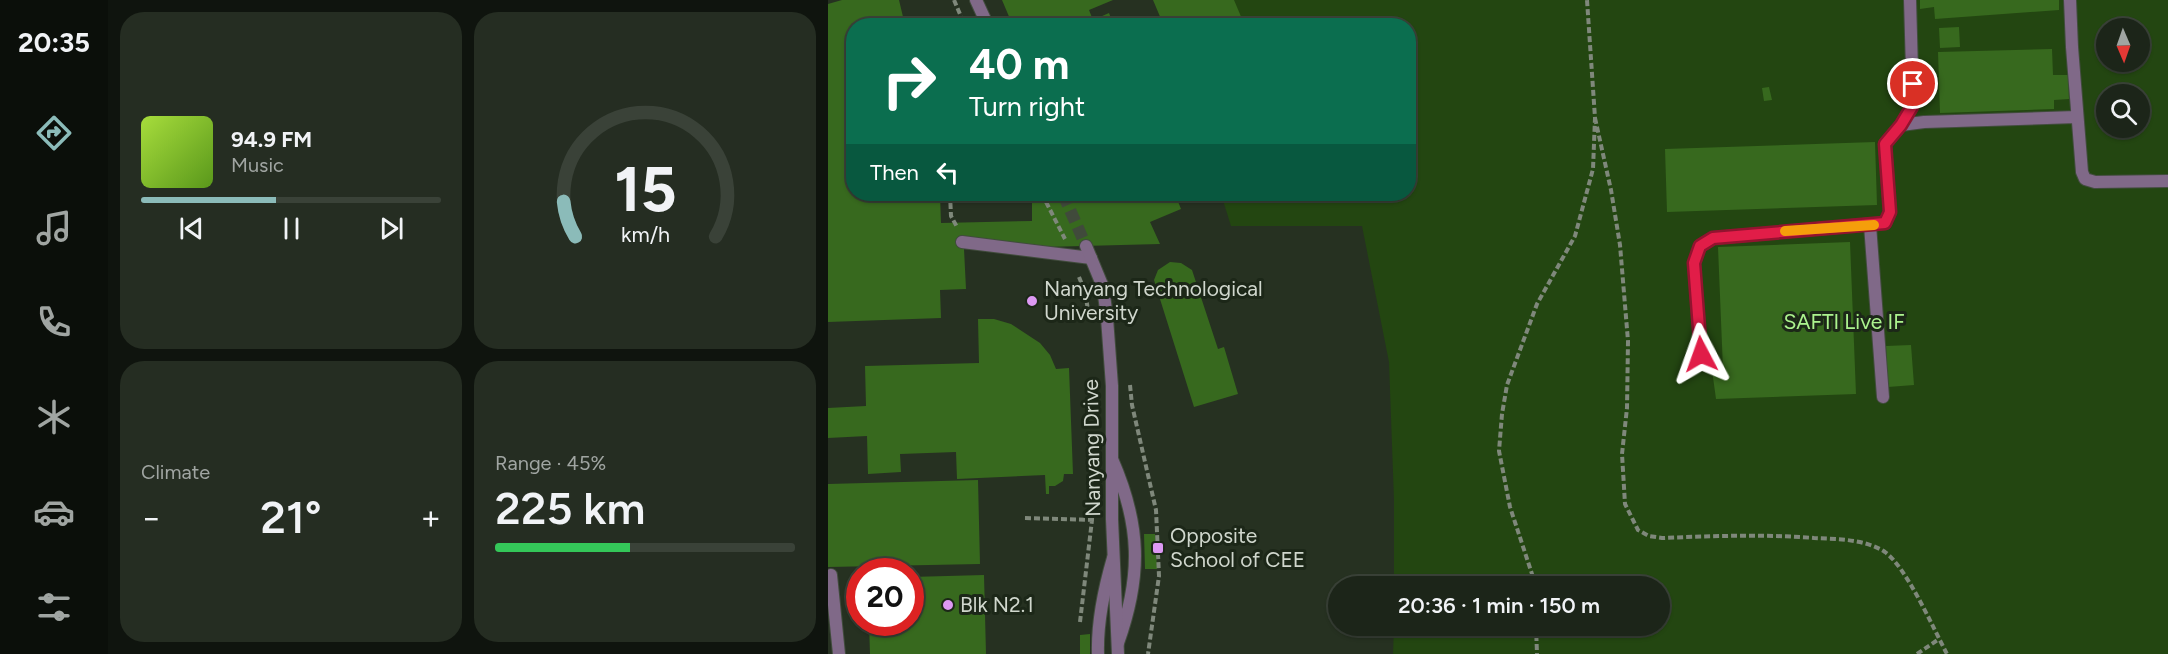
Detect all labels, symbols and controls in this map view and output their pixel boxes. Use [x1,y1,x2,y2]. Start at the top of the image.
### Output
north arrow [2096,18,2150,72]
map controls [2096,18,2150,138]
text: 20:35 [18,26,90,59]
text: 40 m [969,39,1069,90]
icon: right [870,42,948,120]
pin [1887,58,1938,109]
icon: arrive [1896,67,1929,100]
button: search [2096,84,2150,138]
text: Turn right [969,90,1085,123]
icon: directions [33,112,75,154]
text: 94.9 FM [231,126,312,153]
text: Music [231,153,284,177]
text: 15 [614,153,676,228]
icon: left [931,156,964,189]
text: Then [870,159,919,186]
icon: music [33,207,75,249]
icon: previous [175,212,208,245]
icon: pause [275,212,308,245]
icon: next [375,212,408,245]
text: km/h [621,223,669,248]
place label: Nanyang Technological University [1044,276,1263,325]
marker: Nanyang Technological University [1025,294,1039,308]
icon: phone [33,301,75,343]
park label: SAFTI Live IF [1783,309,1905,334]
position arrow [1669,322,1733,386]
street label: Nanyang Drive [1078,379,1105,517]
icon: climate [33,396,75,438]
text: Range · 45% [495,451,606,475]
text: Climate [141,460,210,484]
text: 225 km [495,481,645,535]
text: 21° [260,490,322,544]
icon: car [33,491,75,533]
text: − [141,498,162,537]
text: + [420,498,441,537]
place label: Opposite School of CEE [1170,523,1305,572]
marker: Opposite School of CEE [1151,541,1165,555]
speed limit sign: 20 [846,558,924,636]
icon: filters [33,586,75,628]
place label: Blk N2.1 [960,592,1034,617]
text: 20:36 · 1 min · 150 m [1398,592,1600,619]
marker: Blk N2.1 [941,598,955,612]

